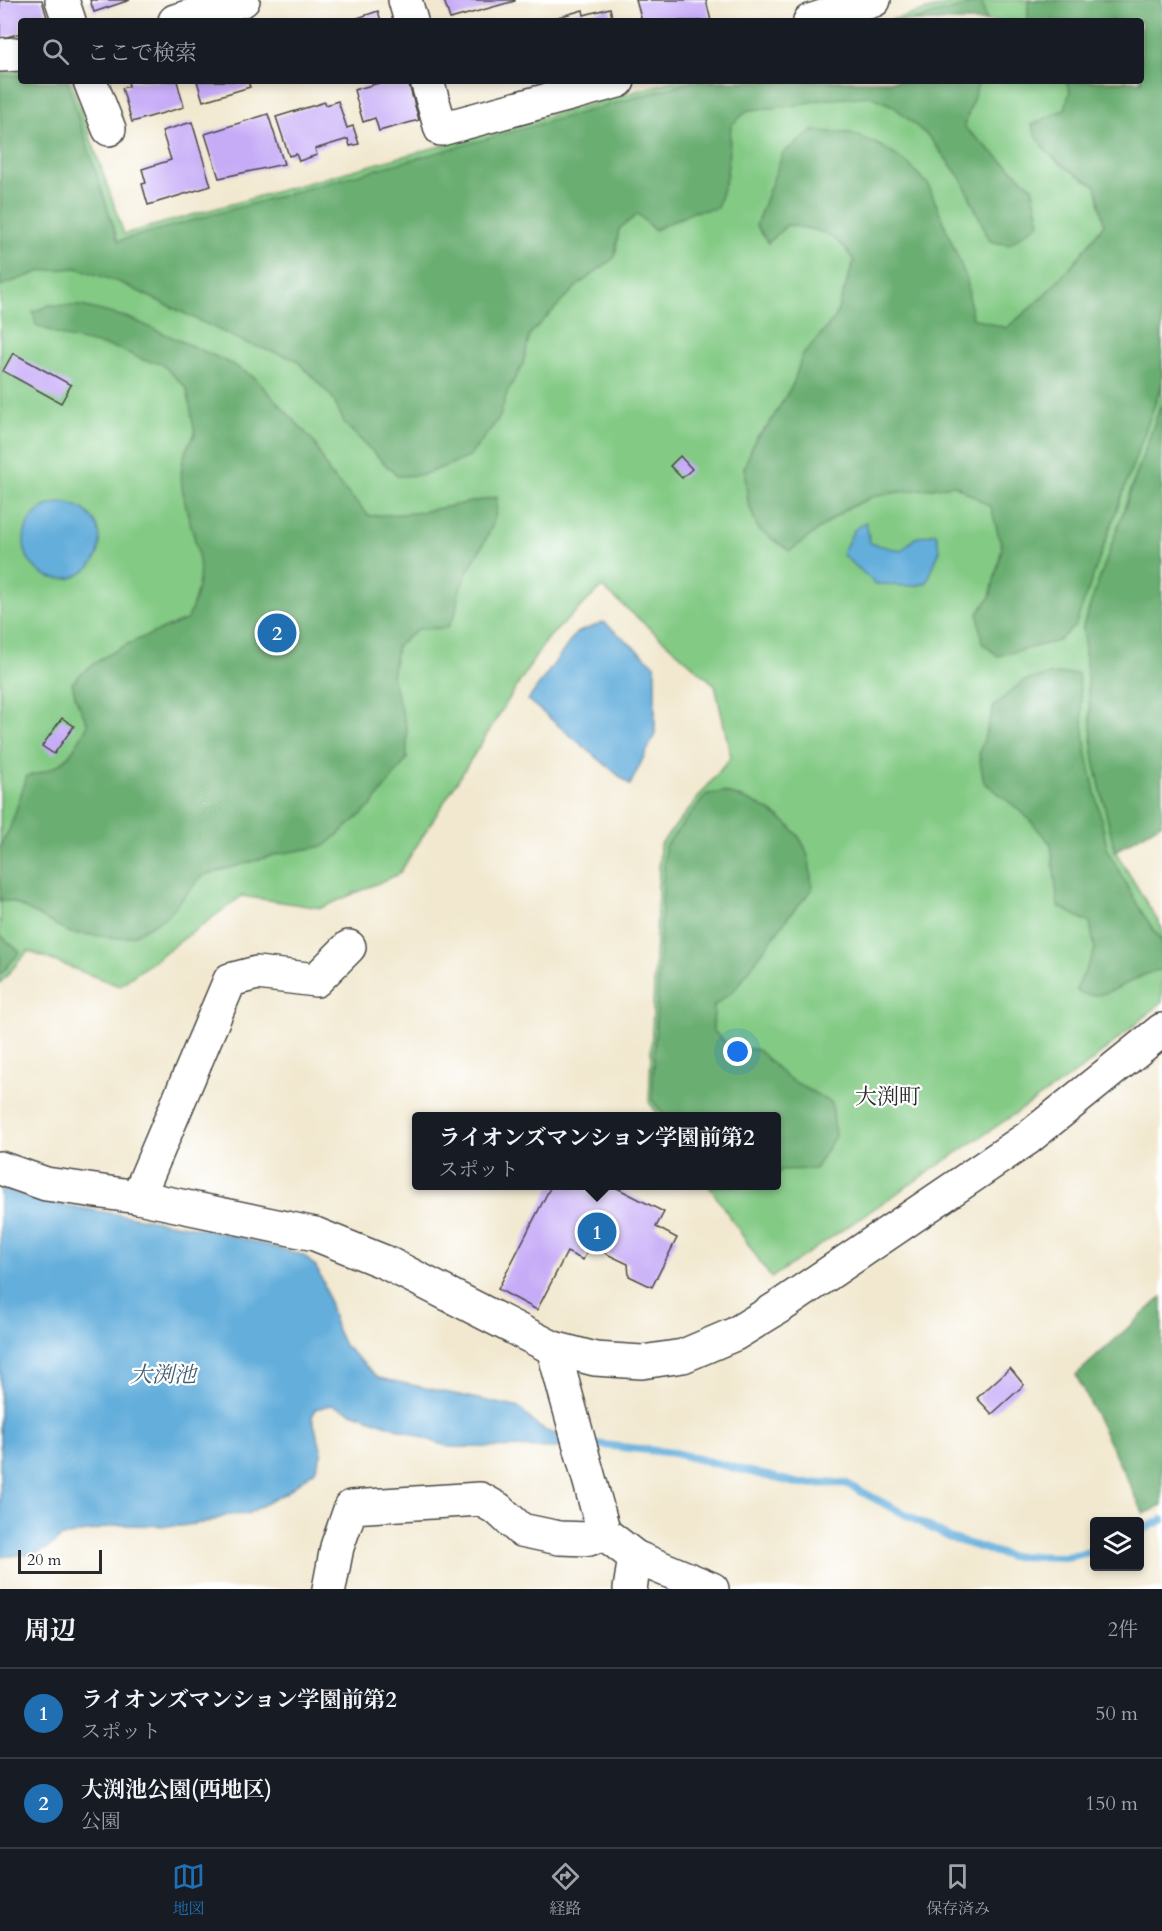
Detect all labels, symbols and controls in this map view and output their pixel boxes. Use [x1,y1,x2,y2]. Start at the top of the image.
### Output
search box [18,18,1144,84]
icon: search [39,35,72,68]
text: ここで検索 [87,38,197,68]
pin: 2 [258,610,296,656]
your location [723,1037,752,1066]
district label: 大渕町 [855,1082,921,1112]
popup [412,1112,781,1190]
text: ライオンズマンション学園前第2 [439,1123,754,1153]
text: スポット [439,1156,519,1183]
pin: 1 [578,1210,616,1254]
water label: 大渕池 [130,1360,199,1390]
map controls [1090,1517,1144,1571]
button: layers [1090,1517,1144,1571]
scale bar [18,1547,102,1574]
text: 20 m [27,1549,61,1571]
text: 周辺 [24,1613,76,1648]
text: 2件 [1108,1616,1138,1643]
text: ライオンズマンション学園前第2 [81,1685,397,1715]
text: 1 [38,1700,49,1727]
text: 50 m [1095,1700,1138,1727]
text: スポット [81,1718,161,1745]
text: 大渕池公園(西地区) [81,1775,272,1805]
text: 2 [38,1790,49,1817]
text: 150 m [1085,1790,1138,1817]
text: 公園 [81,1808,121,1835]
tab: 地図 [172,1860,205,1920]
tab: 経路 [549,1860,582,1920]
tab: 保存済み [926,1860,990,1920]

